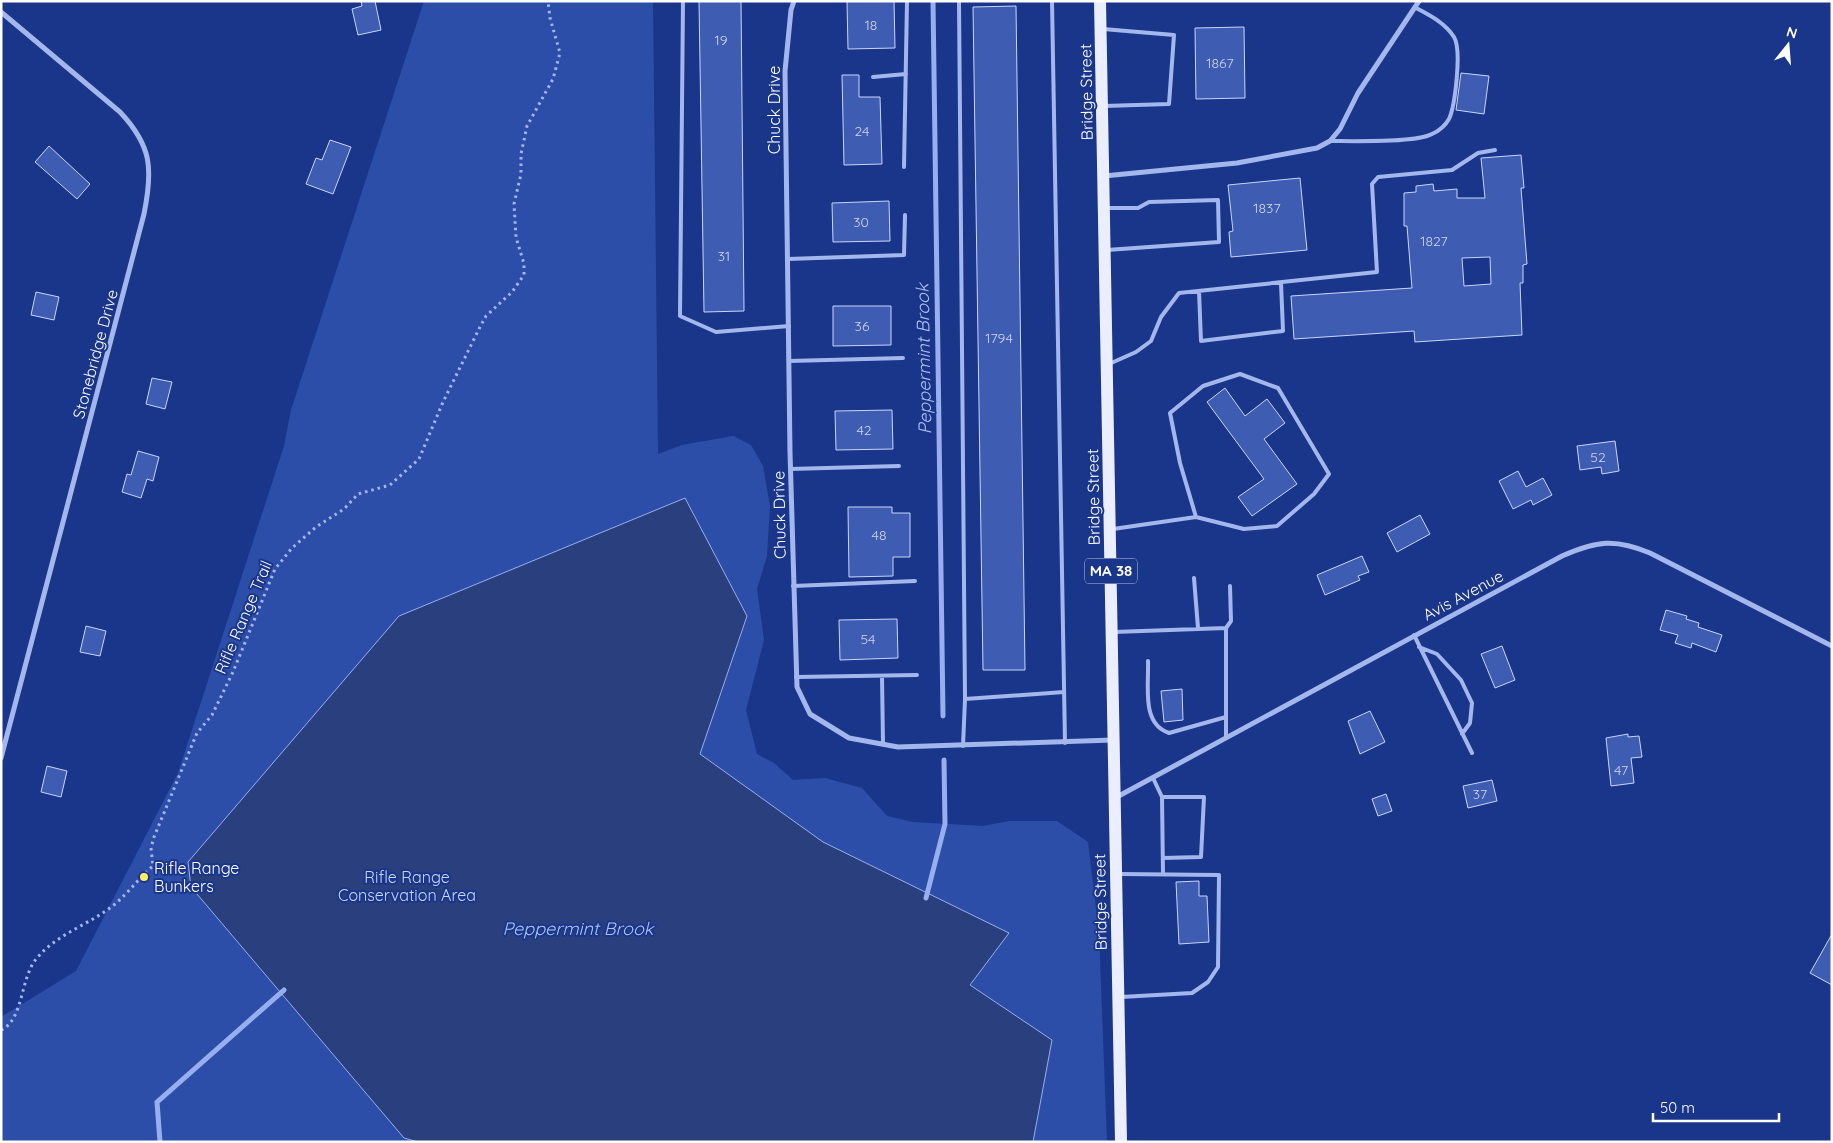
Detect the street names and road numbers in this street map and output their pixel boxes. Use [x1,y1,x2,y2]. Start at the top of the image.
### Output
street label: Bridge Street [1075,44,1097,140]
street label: Chuck Drive [764,66,784,154]
street label: Stonebridge Drive [68,287,122,421]
street label: Bridge Street [1082,449,1104,545]
street label: Chuck Drive [768,471,790,559]
street label: Rifle Range Trail [210,557,276,677]
road number: MA 38 [1085,558,1137,584]
street label: Avis Avenue [1419,565,1507,625]
street label: Bridge Street [1089,854,1111,950]

